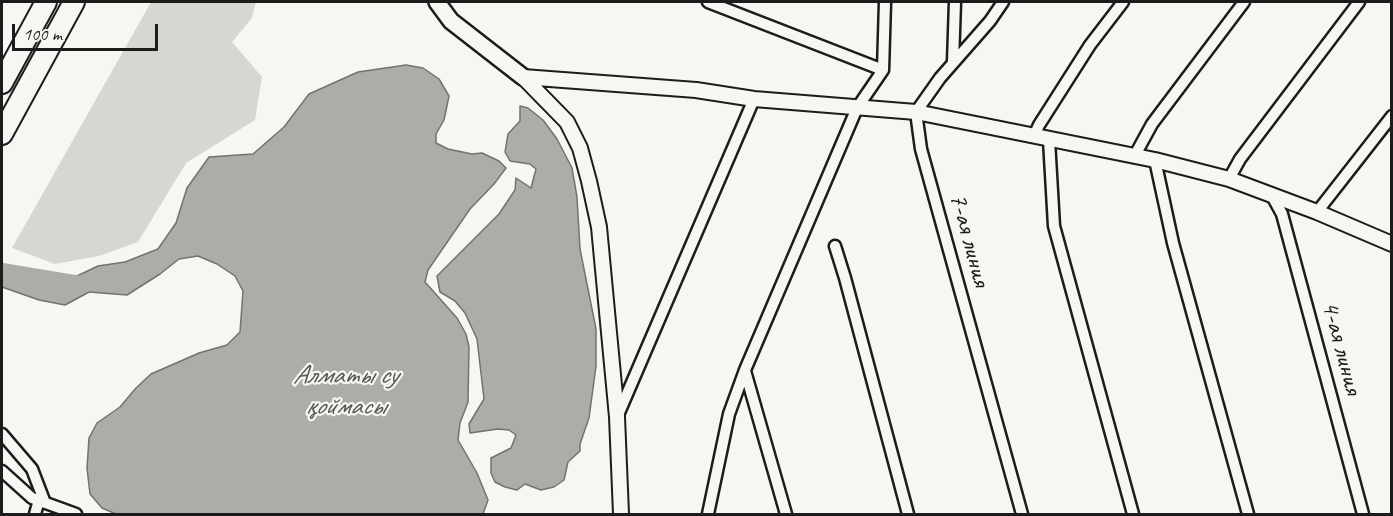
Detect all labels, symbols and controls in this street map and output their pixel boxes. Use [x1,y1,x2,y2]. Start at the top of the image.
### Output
scale bar [15,12,160,50]
text: 100 m [23,23,62,45]
street label: 7-ая линия [942,190,996,290]
street label: 4-ая линия [1314,298,1368,398]
water label: Алматы су қоймасы [293,360,397,423]

